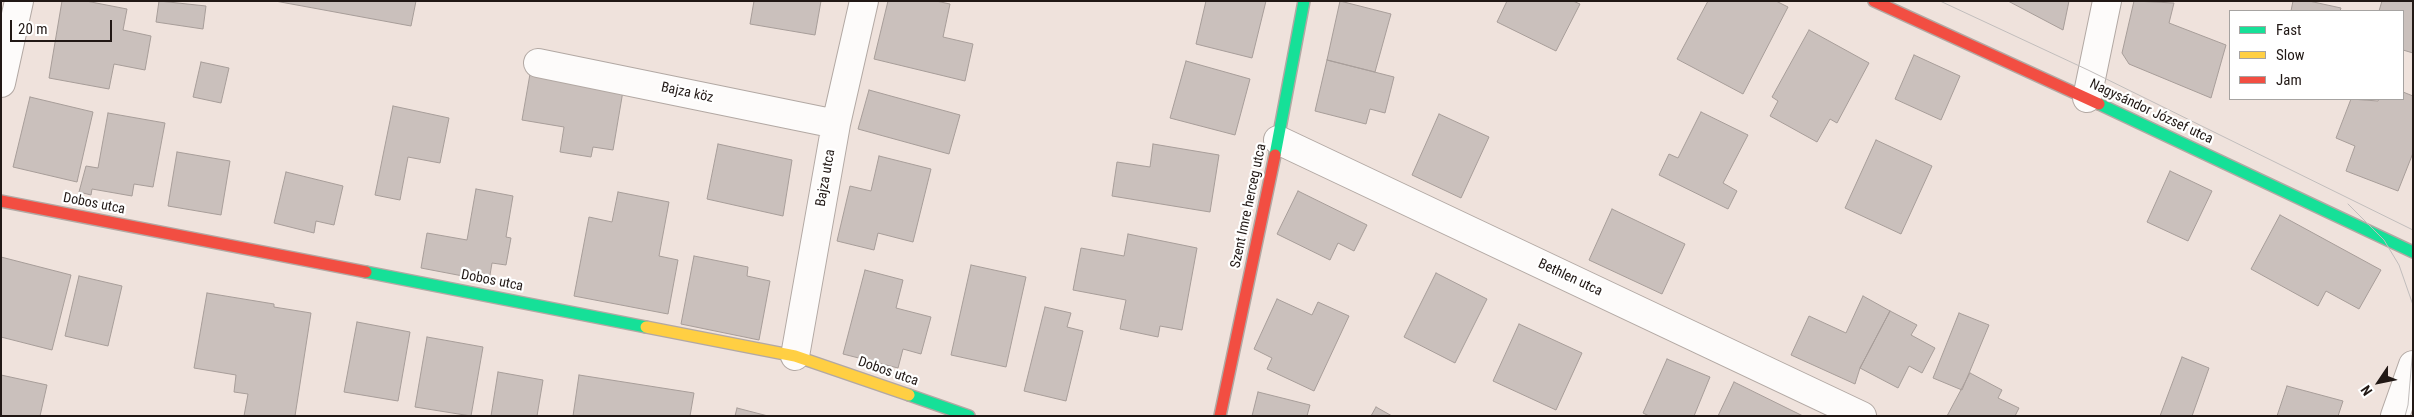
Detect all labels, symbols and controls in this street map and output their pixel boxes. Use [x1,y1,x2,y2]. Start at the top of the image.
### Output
scale bar [12,10,115,42]
legend [2229,10,2404,100]
text: 20 m [18,20,48,38]
text: Fast [2276,21,2301,39]
text: Slow [2276,46,2305,64]
text: Jam [2276,71,2302,89]
street label: Nagysándor József utca [2087,76,2215,148]
street label: Bajza köz [659,79,715,107]
street label: Szent Imre herceg utca [1228,142,1270,270]
street label: Bajza utca [813,148,839,208]
street label: Dobos utca [62,190,126,218]
street label: Bethlen utca [1535,256,1605,300]
street label: Dobos utca [460,267,524,295]
street label: Dobos utca [856,354,920,390]
north arrow [2354,357,2404,407]
text: N [2358,382,2376,398]

